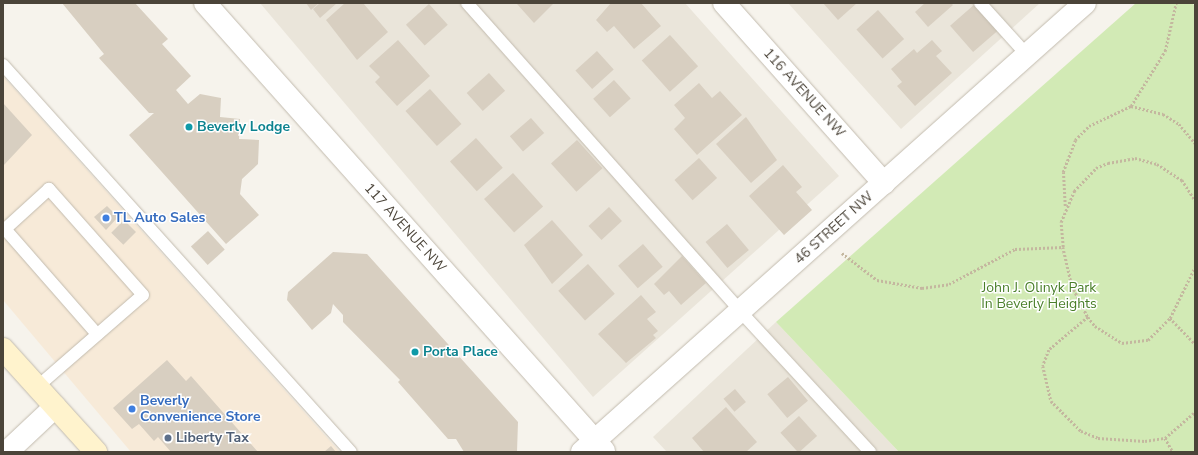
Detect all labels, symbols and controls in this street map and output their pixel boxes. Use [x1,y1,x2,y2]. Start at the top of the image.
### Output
street label: 116 AVENUE NW [760,45,848,141]
place label: Beverly Lodge [197,119,290,135]
marker: Beverly Lodge [184,122,194,132]
street label: 117 AVENUE NW [361,180,449,276]
street label: 46 STREET NW [791,188,877,268]
place label: TL Auto Sales [114,210,205,226]
marker: TL Auto Sales [101,213,111,223]
park label: John J. Olinyk Park In Beverly Heights [981,280,1097,312]
place label: Porta Place [423,344,498,360]
marker: Porta Place [410,347,420,357]
place label: Beverly Convenience Store [140,393,260,426]
marker: Beverly Convenience Store [127,404,137,414]
place label: Liberty Tax [176,430,249,446]
marker: Liberty Tax [163,433,173,443]

